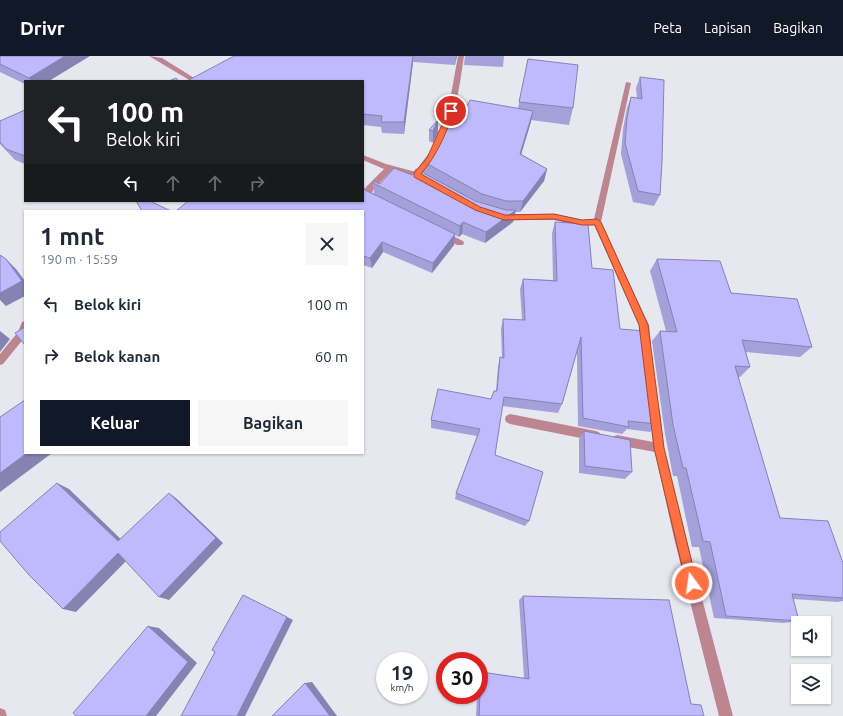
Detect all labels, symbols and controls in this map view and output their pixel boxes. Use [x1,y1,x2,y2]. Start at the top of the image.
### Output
text: Drivr [20,17,65,39]
text: Peta [654,20,682,36]
text: Lapisan [704,20,751,36]
text: Bagikan [773,20,823,36]
pin [434,94,468,128]
icon: left [40,96,92,148]
text: 100 m [106,96,184,127]
icon: arrive [440,100,462,122]
text: Belok kiri [106,129,180,149]
icon: left [120,172,142,194]
icon: ahead [162,172,184,194]
icon: ahead [204,172,226,194]
icon: right [246,172,268,194]
text: 1 mnt [40,223,104,250]
button: close [306,223,348,265]
text: 190 m · 15:59 [40,252,118,266]
icon: left [40,293,62,315]
text: Belok kiri [74,296,141,313]
text: 100 m [306,296,348,313]
icon: right [40,345,62,367]
text: Belok kanan [74,348,160,365]
text: 60 m [315,348,348,365]
button: Keluar [40,400,190,446]
button: Bagikan [198,400,348,446]
position arrow [671,562,713,604]
map controls [791,616,831,704]
button: sound [791,616,831,656]
speed limit sign: 30 [436,652,488,704]
text: 19 [391,661,413,684]
button: layers [791,664,831,704]
text: km/h [390,682,414,693]

